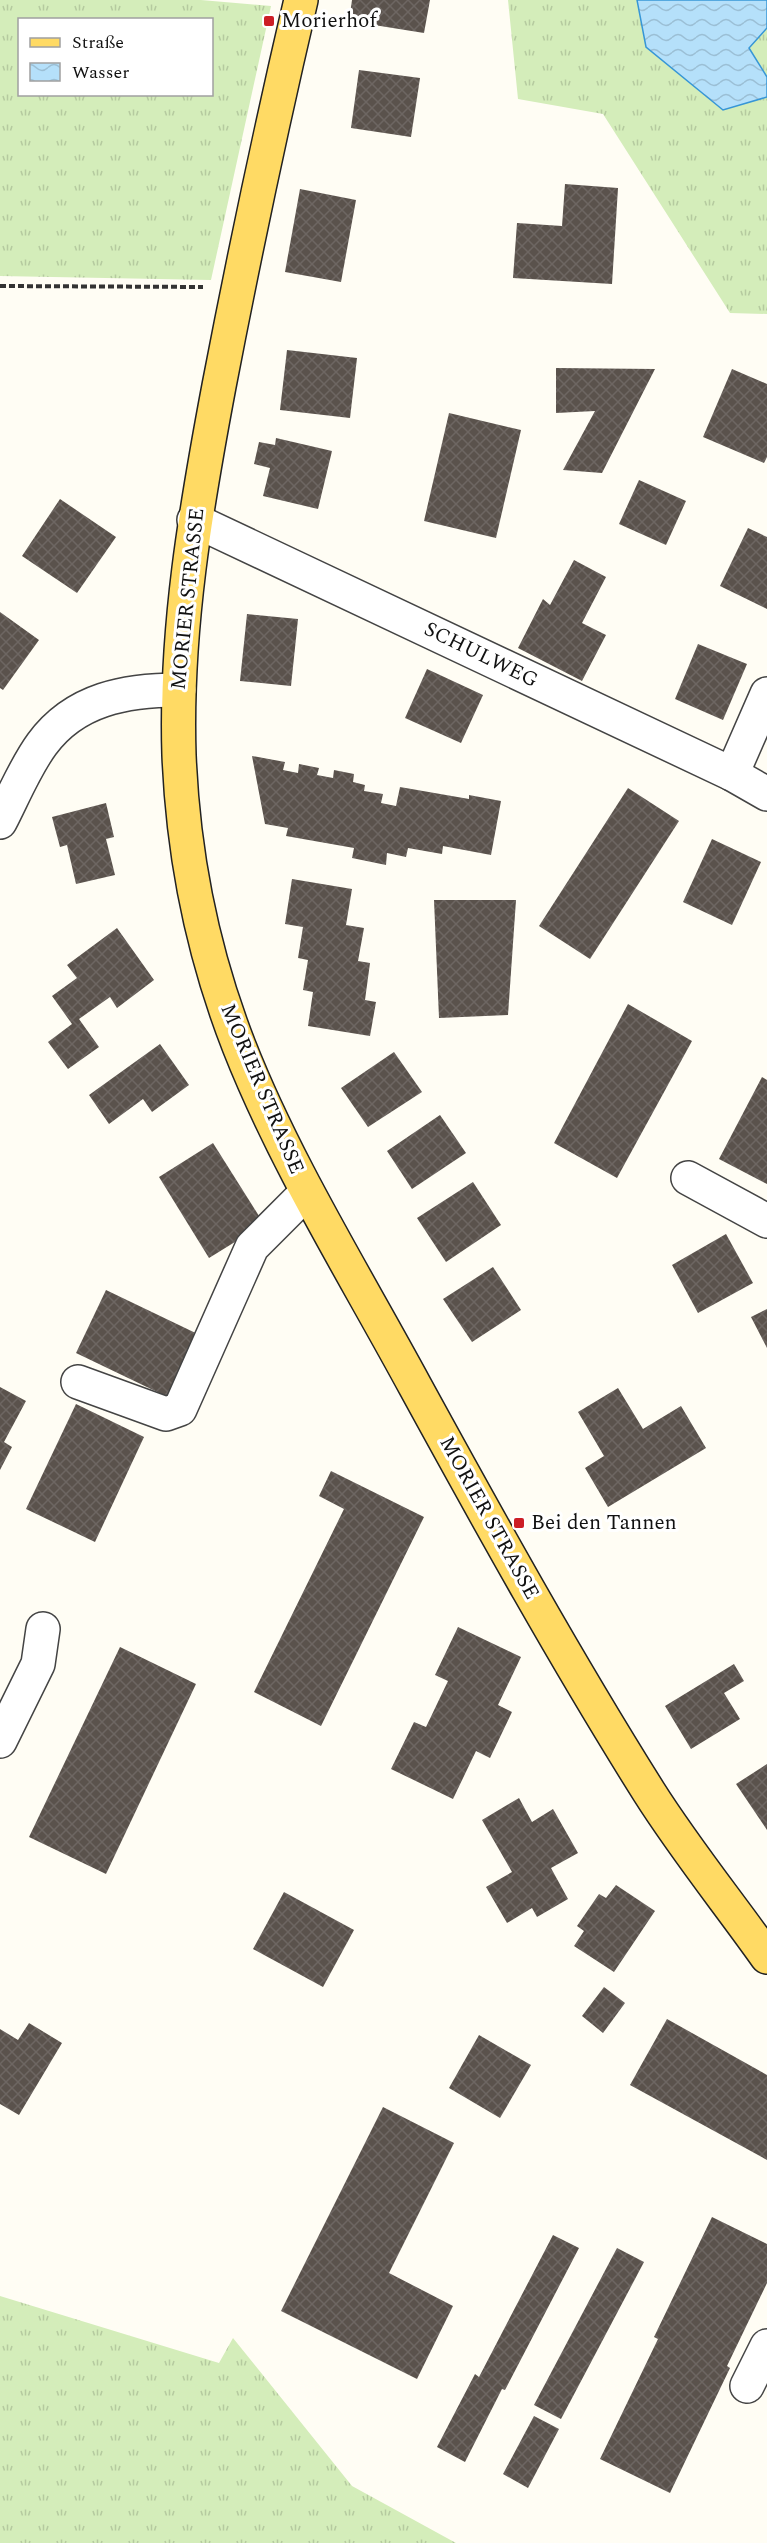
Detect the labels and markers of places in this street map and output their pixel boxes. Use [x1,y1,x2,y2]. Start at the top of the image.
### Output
place label: Morierhof [281,5,378,37]
marker: Morierhof [262,14,276,28]
place label: Bei den Tannen [531,1507,677,1539]
marker: Bei den Tannen [512,1516,526,1530]

